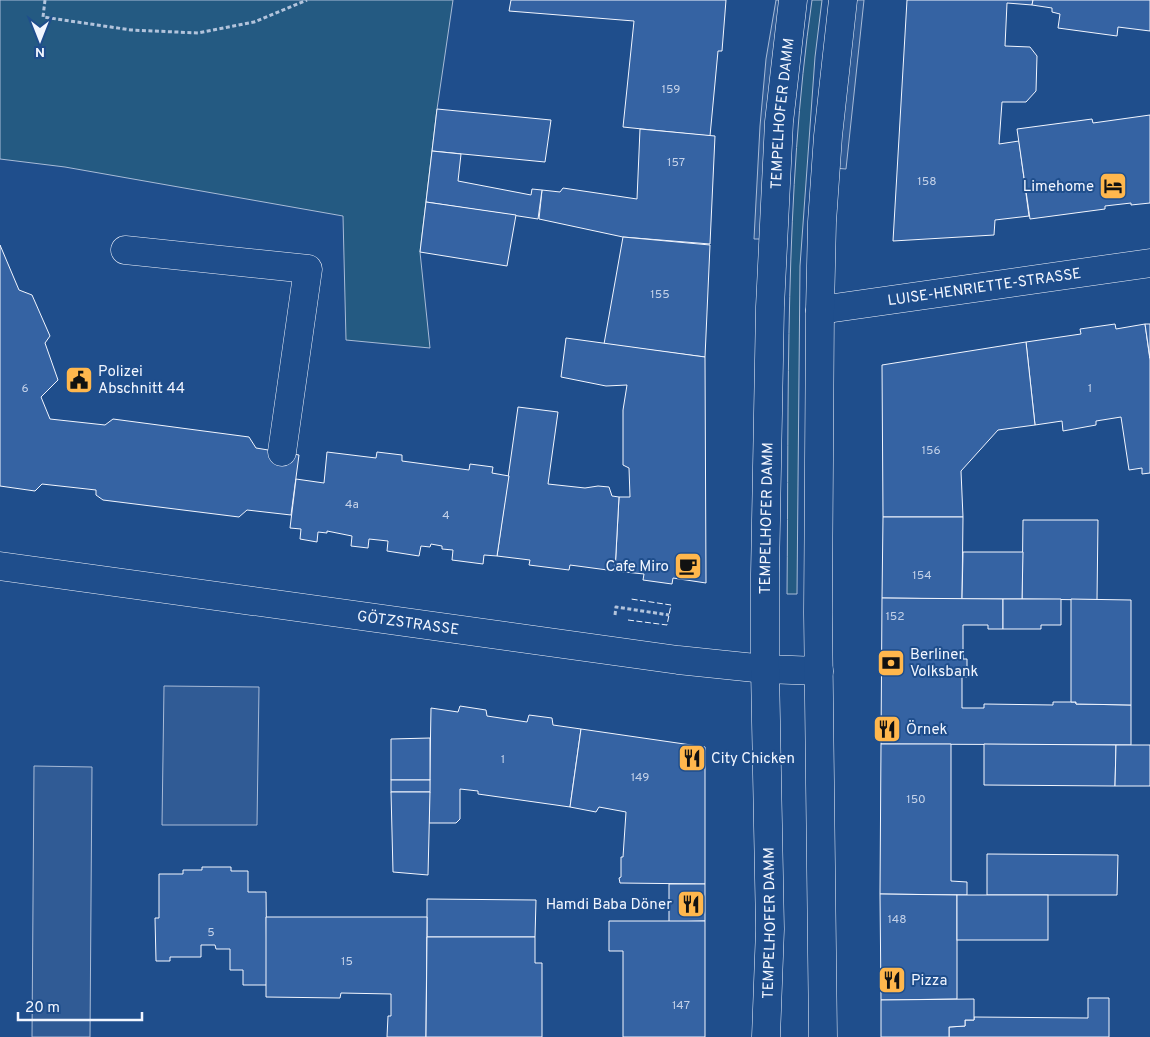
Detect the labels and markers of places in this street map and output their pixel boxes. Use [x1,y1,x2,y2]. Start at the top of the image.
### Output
hotel icon: Limehome [1098,171,1128,201]
place label: Limehome [1023,178,1094,197]
place label: Polizei Abschnitt 44 [98,363,185,399]
public building icon: Polizei Abschnitt 44 [64,365,94,395]
cafe icon: Cafe Miro [673,551,703,581]
place label: Cafe Miro [605,558,669,577]
place label: Berliner Volksbank [910,646,979,682]
bank icon: Berliner Volksbank [876,648,906,678]
restaurant icon: Örnek [872,714,902,744]
place label: Örnek [906,720,948,740]
restaurant icon: City Chicken [677,743,707,773]
place label: City Chicken [711,750,795,769]
restaurant icon: Hamdi Baba Döner [676,889,706,919]
place label: Hamdi Baba Döner [546,896,672,915]
restaurant icon: Pizza [877,965,907,995]
place label: Pizza [911,972,947,991]

